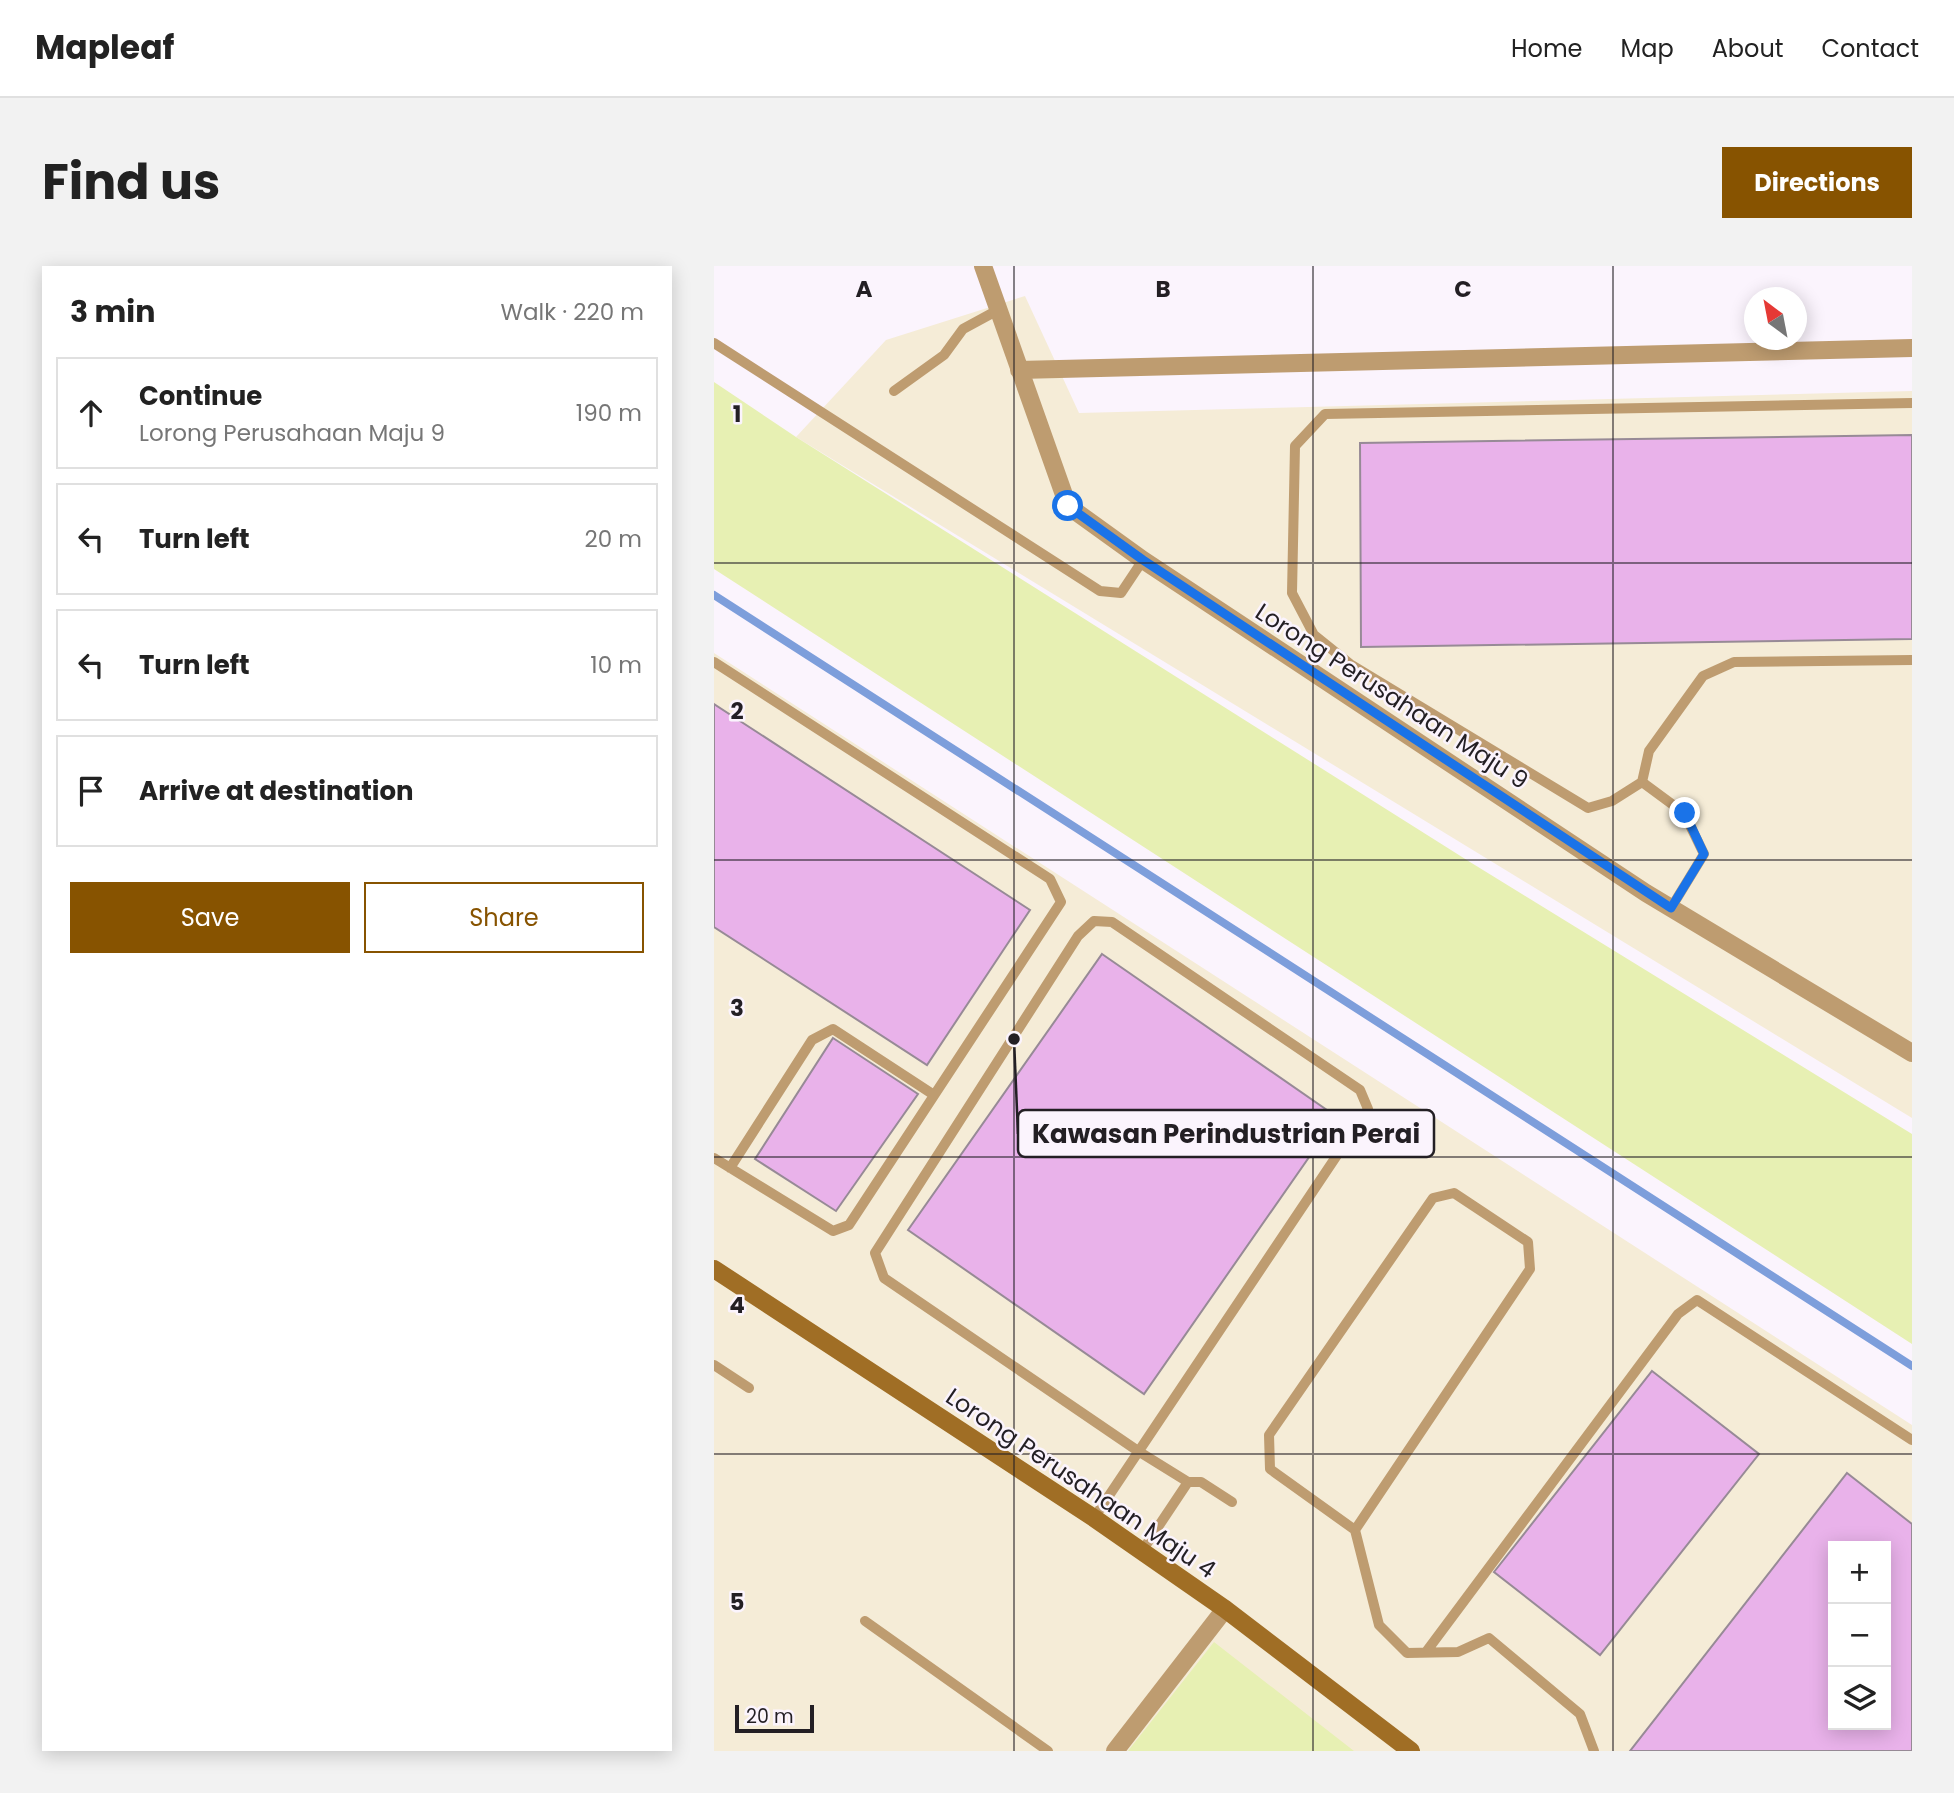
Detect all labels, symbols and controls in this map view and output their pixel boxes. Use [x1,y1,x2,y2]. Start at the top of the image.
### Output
text: Mapleaf [35,24,174,71]
text: Home [1511,32,1583,65]
text: Map [1621,32,1674,65]
text: About [1712,32,1783,65]
text: Contact [1821,32,1919,65]
button: Directions [1722,147,1912,218]
text: Find us [42,148,220,216]
text: A [856,273,873,305]
text: B [1155,273,1171,305]
text: C [1454,273,1472,305]
north arrow [1744,287,1807,350]
text: 3 min [70,290,155,333]
text: Walk · 220 m [501,296,644,328]
text: Continue [139,378,262,414]
icon: ahead [72,394,110,432]
text: 190 m [576,397,642,429]
text: 1 [733,398,741,430]
text: Lorong Perusahaan Maju 9 [139,417,445,449]
route start [1052,490,1083,521]
icon: left [72,520,110,558]
text: Turn left [139,521,250,557]
text: 20 m [584,523,642,555]
street label: Lorong Perusahaan Maju 9 [1249,595,1535,797]
icon: left [72,646,110,684]
text: Turn left [139,647,250,683]
text: 10 m [590,649,642,681]
text: 2 [730,695,744,727]
icon: arrive [72,772,110,810]
text: Arrive at destination [139,773,414,809]
route end [1669,797,1700,828]
button: Save [70,882,350,953]
button: Share [364,882,644,953]
text: 3 [730,992,744,1024]
callout: Kawasan Perindustrian Perai [1018,1110,1434,1157]
text: Kawasan Perindustrian Perai [1032,1116,1420,1152]
text: 4 [729,1289,745,1321]
street label: Lorong Perusahaan Maju 4 [939,1380,1223,1586]
map controls [1828,1541,1891,1730]
button: + [1828,1541,1891,1604]
text: 5 [730,1586,744,1618]
button: − [1828,1604,1891,1667]
button: layers [1828,1667,1891,1730]
scale bar [735,1702,814,1734]
text: 20 m [746,1703,794,1730]

